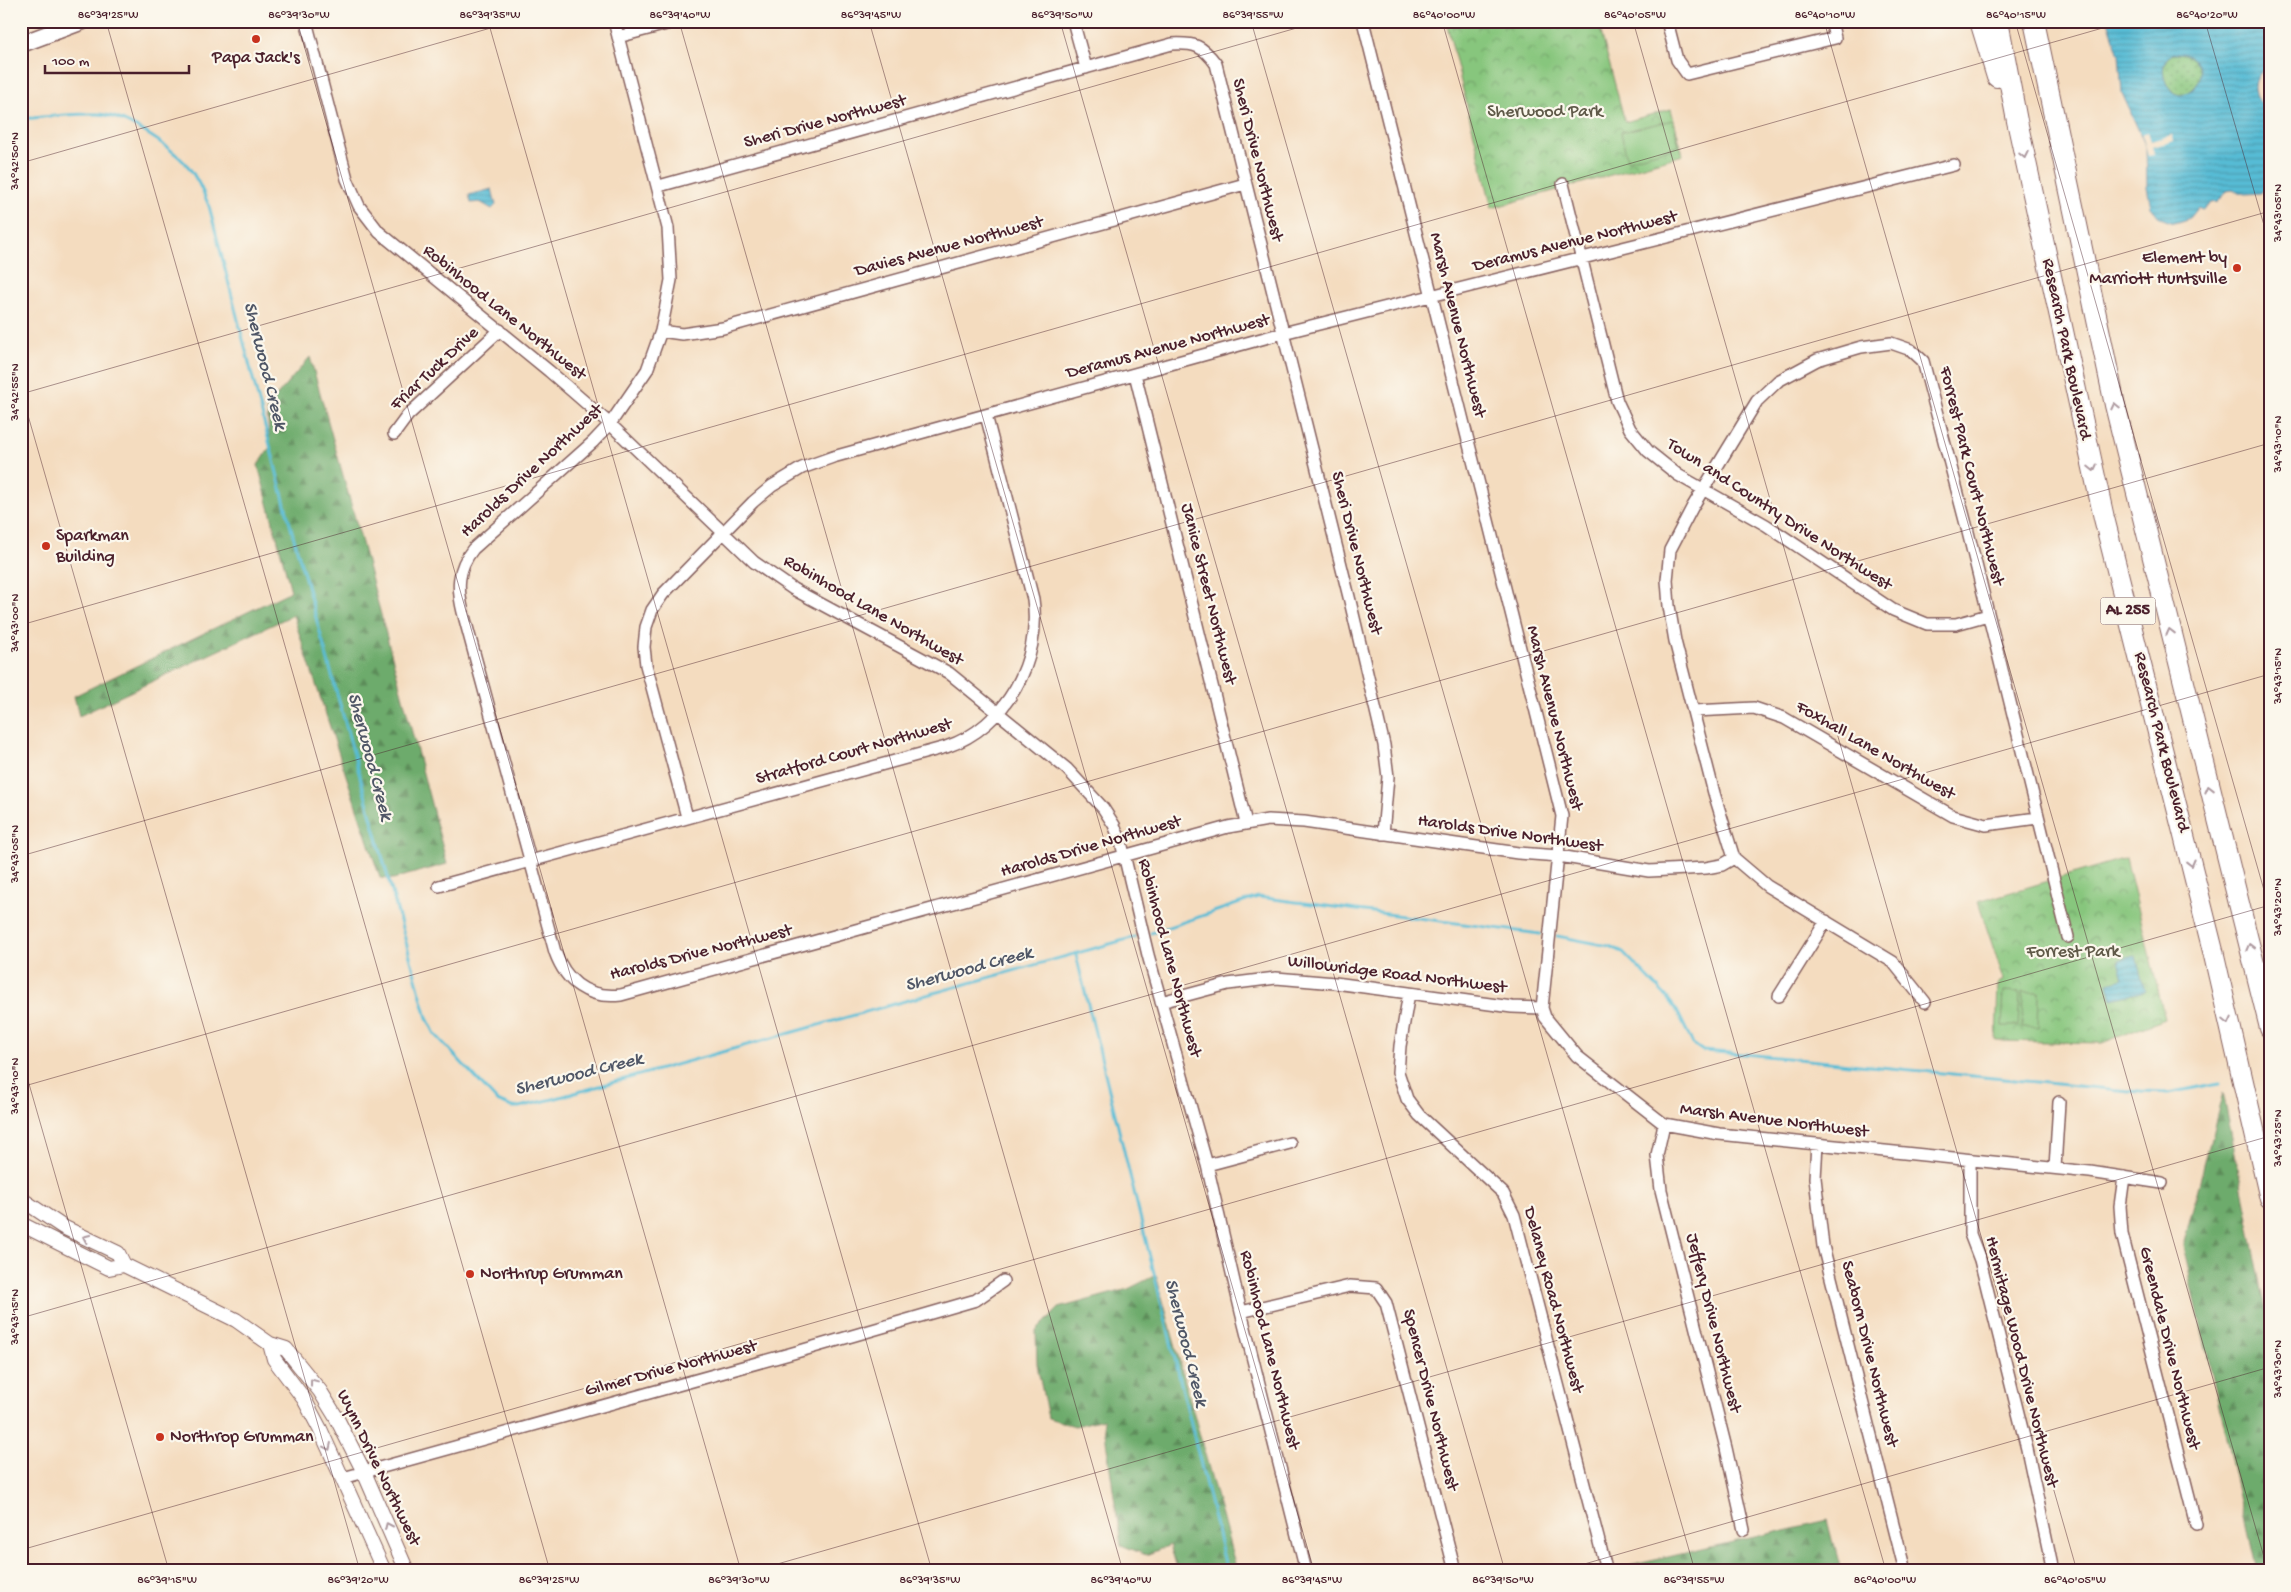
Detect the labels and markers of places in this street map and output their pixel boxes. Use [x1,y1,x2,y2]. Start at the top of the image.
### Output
marker: Papa Jack's [250,33,262,45]
place label: Papa Jack's [211,48,301,69]
place label: Element by Marriott Huntsville [2089,248,2228,290]
marker: Element by Marriott Huntsville [2231,262,2243,274]
place label: Sparkman Building [55,526,129,568]
marker: Sparkman Building [40,540,52,552]
place label: Northrup Grumman [480,1264,623,1285]
marker: Northrup Grumman [464,1268,476,1280]
place label: Northrop Grumman [170,1427,314,1448]
marker: Northrop Grumman [154,1431,166,1443]

